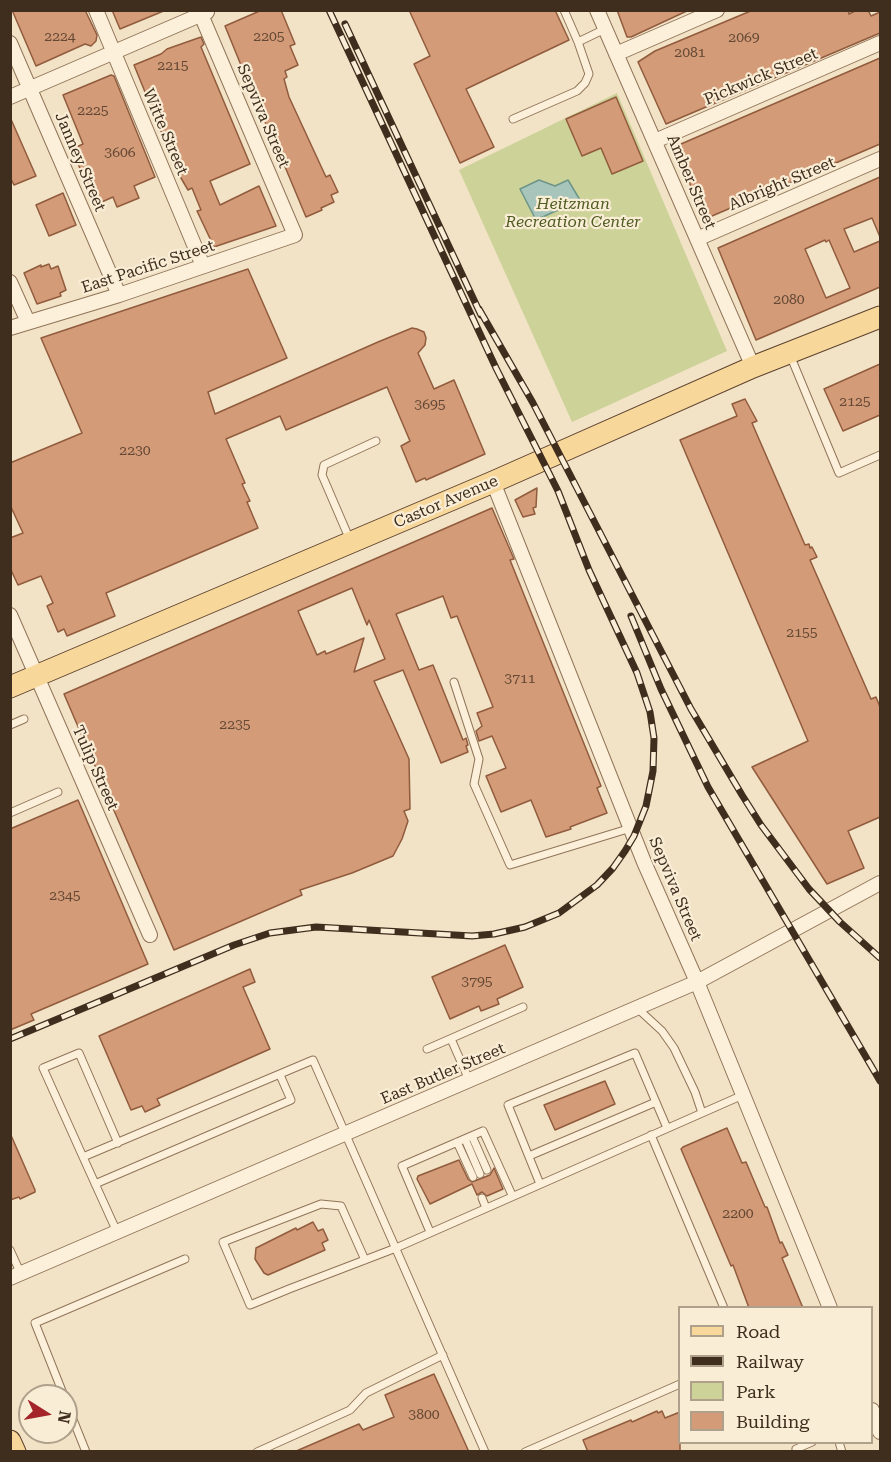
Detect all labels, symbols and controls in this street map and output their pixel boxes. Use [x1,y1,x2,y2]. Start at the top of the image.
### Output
house number: 2224 [44,29,76,45]
house number: 2205 [253,29,285,45]
house number: 2069 [728,30,760,46]
street label: Pickwick Street [701,44,821,110]
house number: 2081 [674,45,706,61]
house number: 2215 [157,58,189,74]
street label: Sepviva Street [232,61,294,171]
street label: Witte Street [138,86,192,178]
house number: 2225 [77,103,109,119]
street label: Janney Street [50,109,110,215]
street label: Amber Street [662,132,720,232]
house number: 3606 [104,145,136,161]
street label: Albright Street [726,153,838,215]
park label: Heitzman Recreation Center [505,194,641,232]
street label: East Pacific Street [79,236,217,298]
house number: 2080 [773,292,805,308]
house number: 2125 [839,394,871,410]
house number: 3695 [414,397,446,413]
house number: 2230 [119,443,151,459]
street label: Castor Avenue [391,471,501,533]
house number: 2155 [786,625,818,641]
house number: 3711 [504,671,536,687]
house number: 2235 [219,717,251,733]
street label: Tulip Street [68,723,122,813]
street label: Sepviva Street [644,834,706,944]
house number: 2345 [49,888,81,904]
house number: 3795 [461,974,493,990]
street label: East Butler Street [378,1039,508,1109]
house number: 2200 [722,1206,754,1222]
legend [678,1306,873,1444]
text: Road [736,1321,780,1342]
text: Railway [736,1351,804,1372]
text: Park [736,1381,776,1402]
north arrow [18,1384,78,1444]
house number: 3800 [408,1407,440,1423]
text: N [54,1409,75,1425]
text: Building [736,1411,810,1432]

